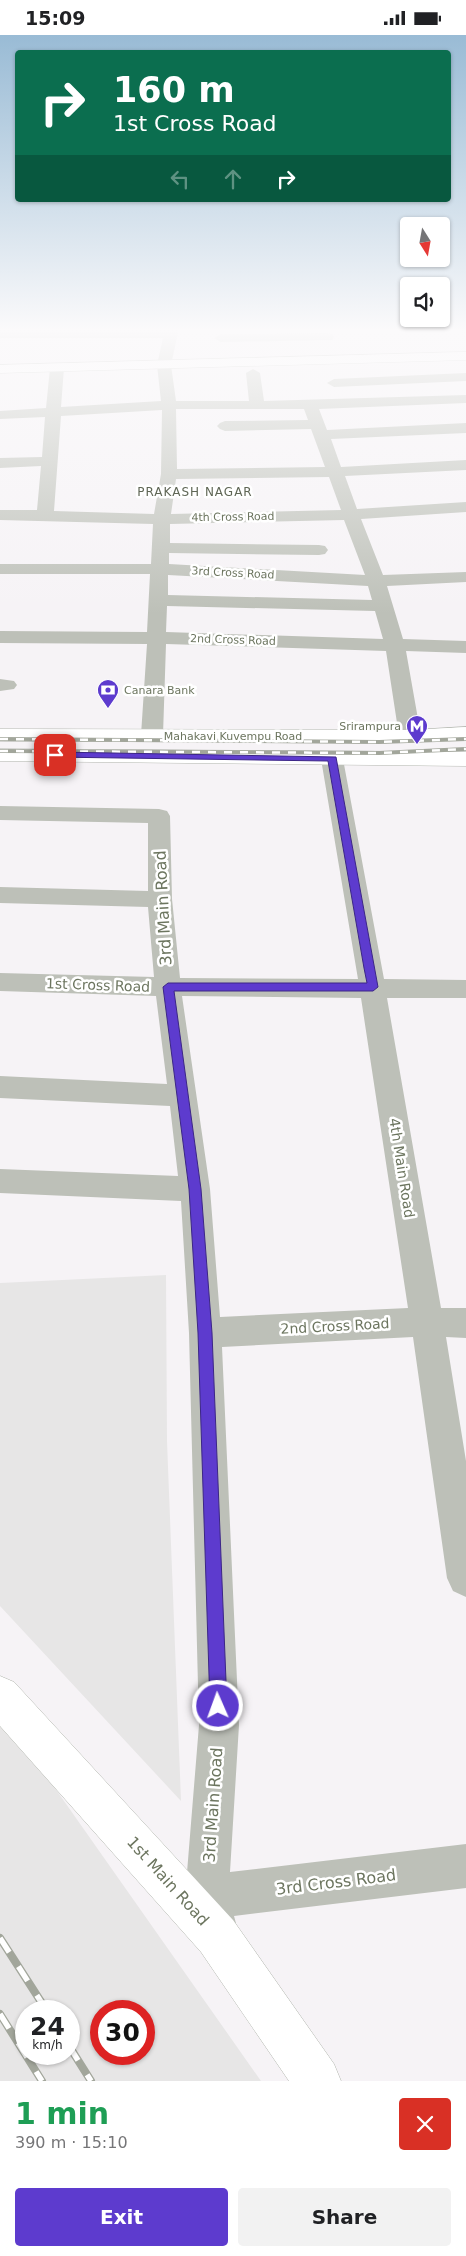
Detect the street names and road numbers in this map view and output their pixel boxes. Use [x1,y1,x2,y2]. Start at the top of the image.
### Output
street label: 4th Cross Road [191,510,275,524]
street label: 3rd Cross Road [191,564,275,582]
street label: 2nd Cross Road [190,632,276,648]
street label: Mahakavi Kuvempu Road [164,730,302,743]
street label: 3rd Main Road [150,850,176,966]
street label: 1st Cross Road [46,975,150,995]
street label: 4th Main Road [386,1117,418,1219]
street label: 2nd Cross Road [280,1315,390,1337]
street label: 3rd Main Road [200,1747,226,1863]
street label: 1st Main Road [123,1833,213,1929]
street label: 3rd Cross Road [275,1865,397,1899]

